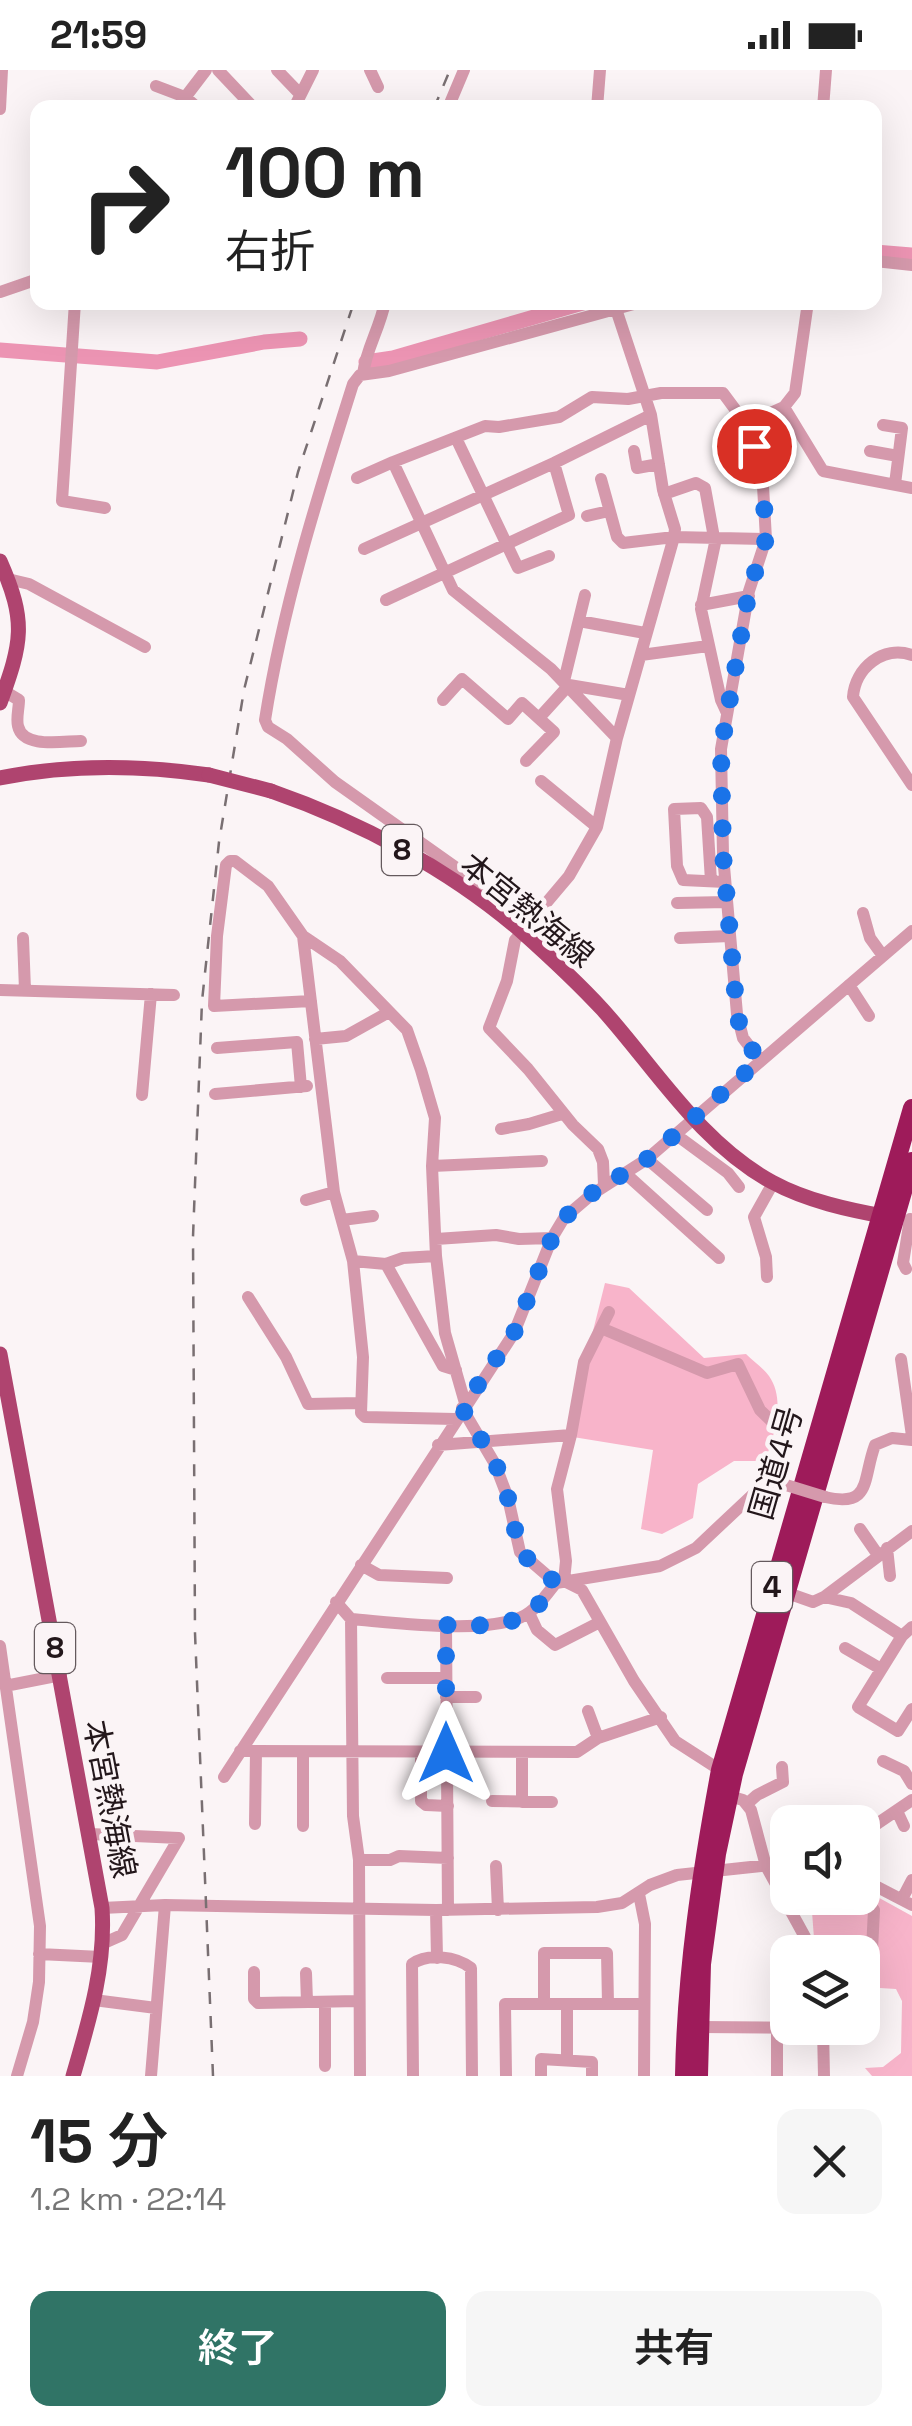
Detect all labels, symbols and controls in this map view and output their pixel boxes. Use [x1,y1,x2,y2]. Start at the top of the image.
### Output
text: 21:59 [50,11,147,59]
text: 100 m [225,128,425,217]
icon: right [60,140,190,270]
text: 右折 [225,223,315,280]
pin [712,404,797,489]
icon: arrive [727,419,782,474]
road number: 8 [382,825,422,875]
street label: 本宮熱海線 [452,844,602,976]
street label: 国道4号 [741,1402,811,1524]
road number: 4 [752,1562,792,1612]
road number: 8 [35,1623,75,1673]
position arrow [394,1701,498,1805]
street label: 本宮熱海線 [75,1717,145,1881]
map controls [770,1805,880,2045]
button: sound [770,1805,880,1915]
button: layers [770,1935,880,2045]
text: 15 分 [30,2103,168,2180]
button: close [777,2109,882,2214]
text: 1.2 km · 22:14 [30,2179,226,2219]
button: 終了 [30,2291,446,2406]
button: 共有 [466,2291,882,2406]

